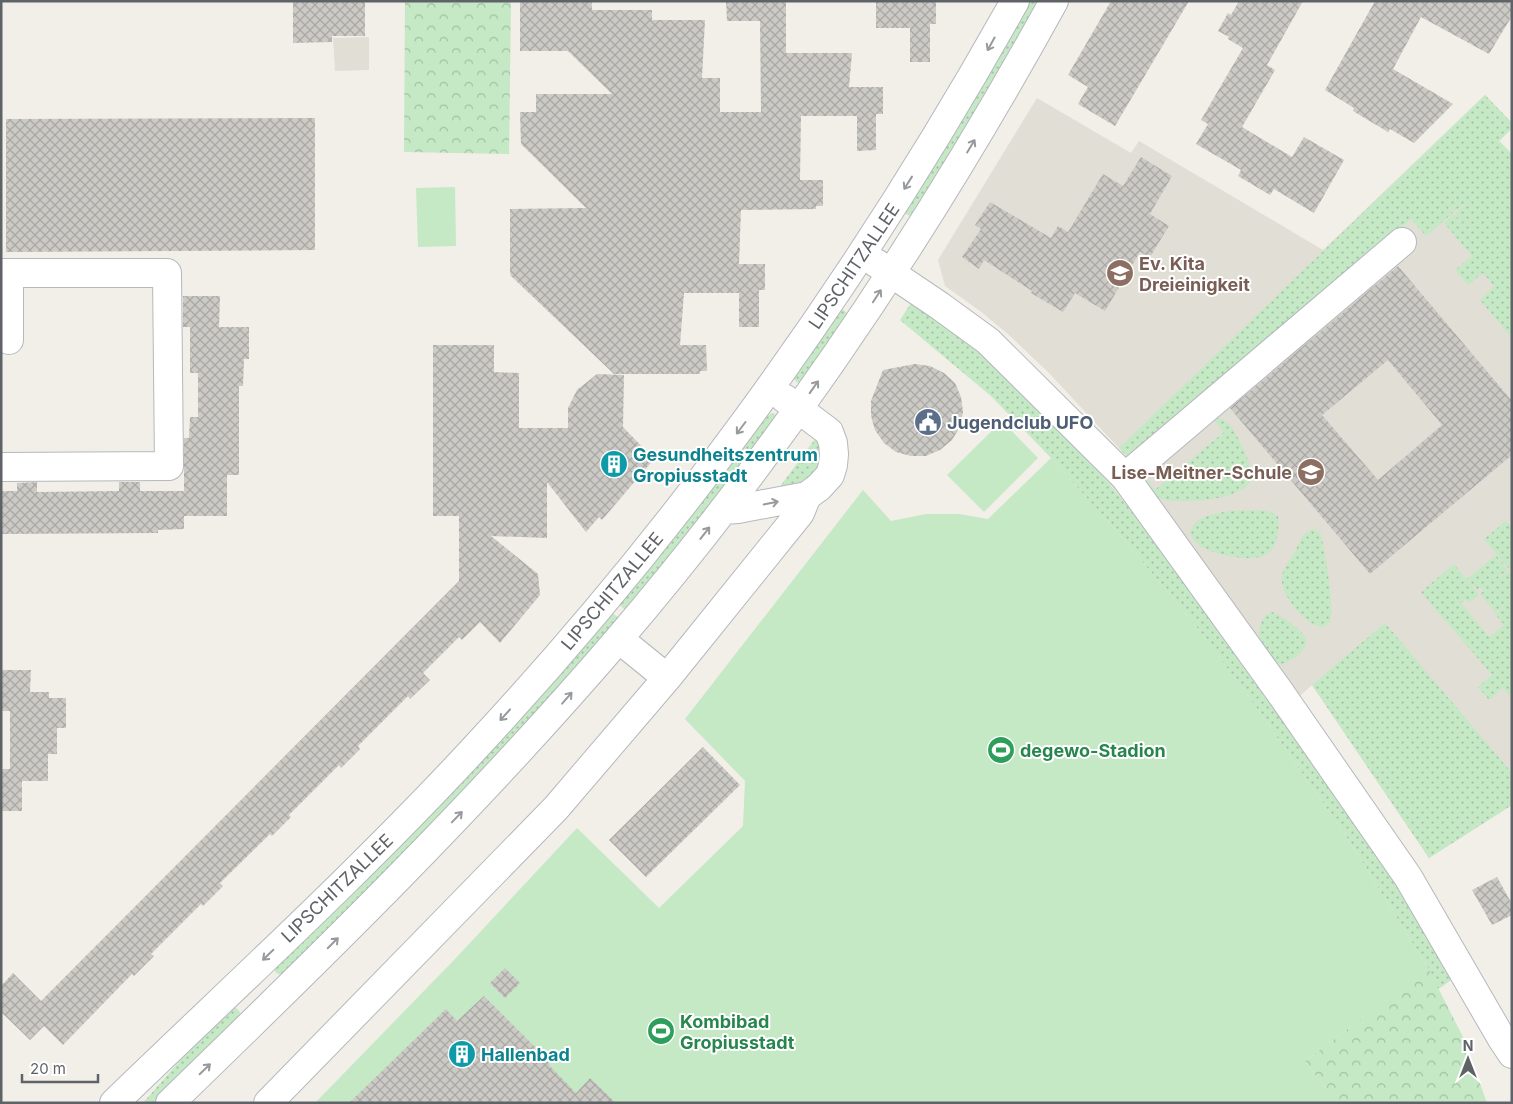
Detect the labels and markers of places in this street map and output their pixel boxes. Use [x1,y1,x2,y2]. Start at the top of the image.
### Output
place label: Ev. Kita Dreieinigkeit [1139,253,1250,295]
school or university icon: Ev. Kita Dreieinigkeit [1105,258,1135,288]
public building icon: Jugendclub UFO [913,407,943,437]
place label: Jugendclub UFO [947,412,1093,433]
place label: Gesundheitszentrum Gropiusstadt [633,444,818,486]
building icon: Gesundheitszentrum Gropiusstadt [599,449,629,479]
school or university icon: Lise-Meitner-Schule [1296,457,1326,487]
place label: Lise-Meitner-Schule [1111,462,1292,483]
sports icon: degewo-Stadion [986,735,1016,765]
place label: degewo-Stadion [1020,740,1166,761]
place label: Kombibad Gropiusstadt [680,1011,795,1053]
sports icon: Kombibad Gropiusstadt [646,1016,676,1046]
building icon: Hallenbad [447,1039,477,1069]
place label: Hallenbad [481,1044,570,1065]

